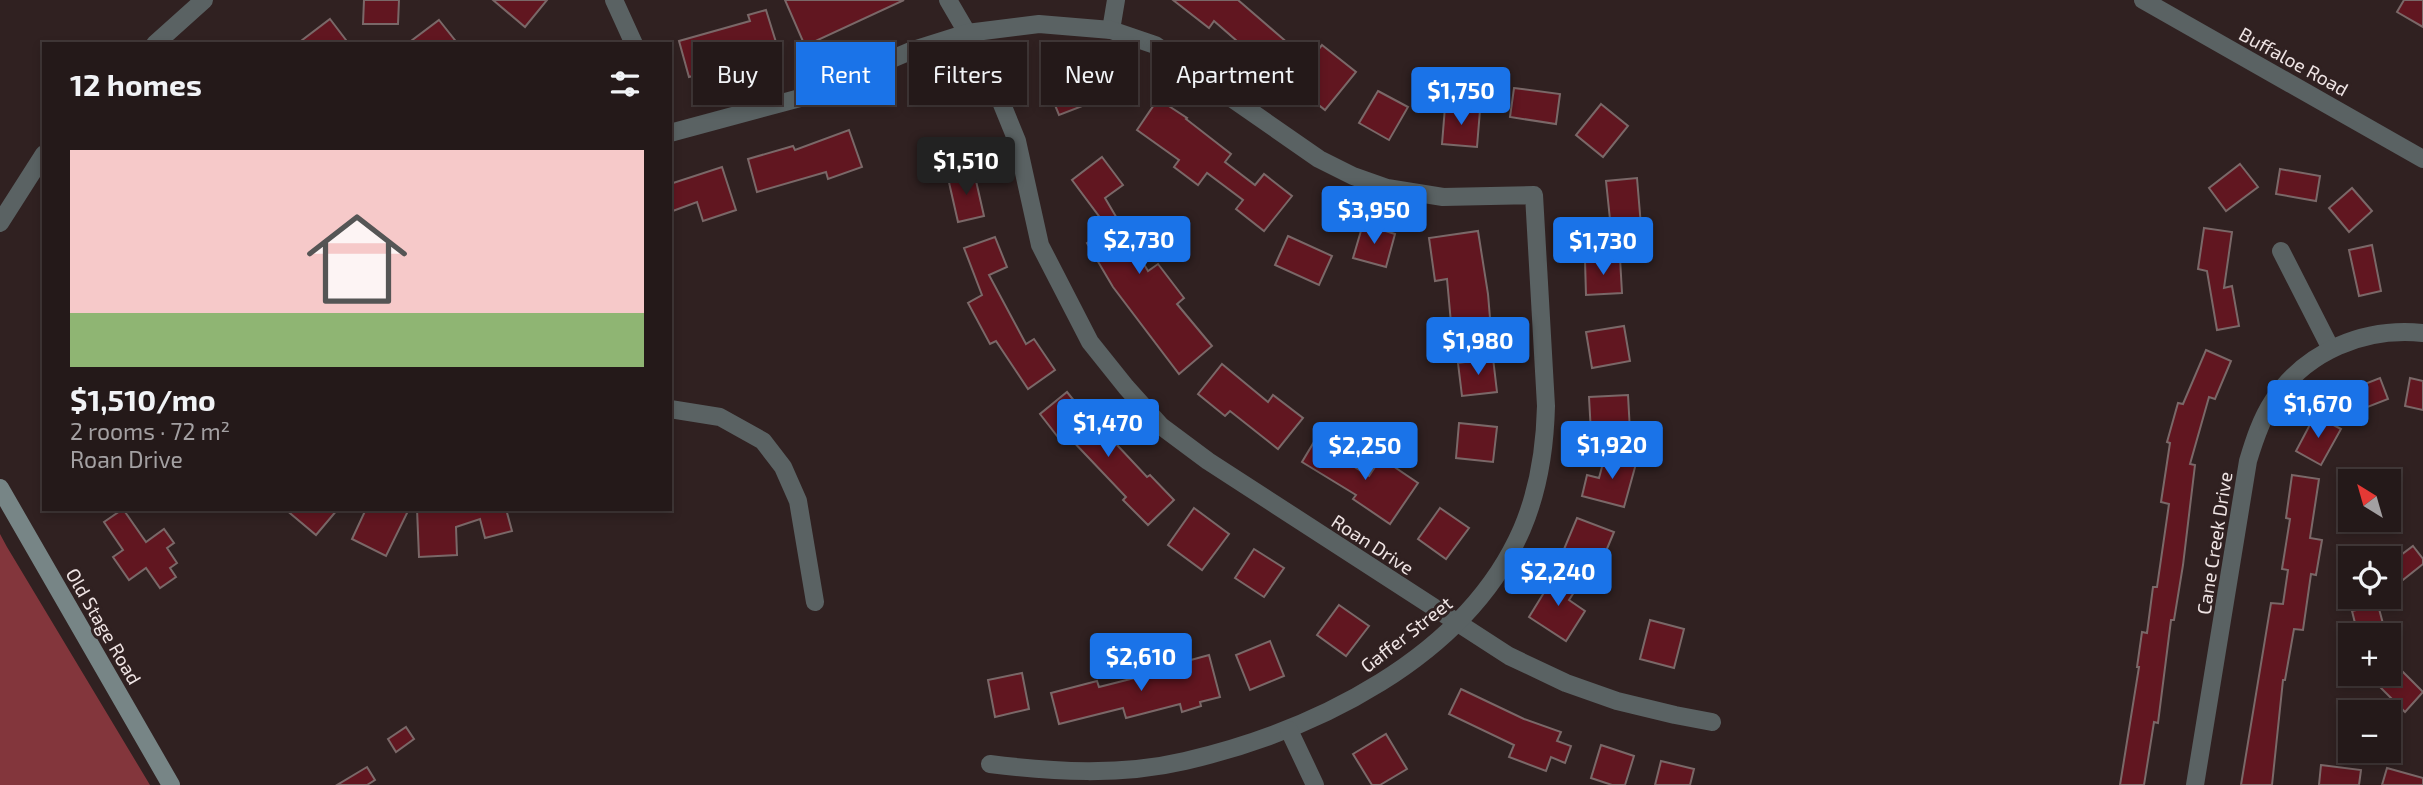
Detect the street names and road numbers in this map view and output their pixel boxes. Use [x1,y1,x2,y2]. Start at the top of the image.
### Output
street label: Buffaloe Road [2235,22,2353,100]
street label: Cane Creek Drive [2191,470,2237,616]
street label: Roan Drive [1328,509,1418,579]
street label: Old Stage Road [61,564,147,688]
street label: Gaffer Street [1356,591,1456,677]

